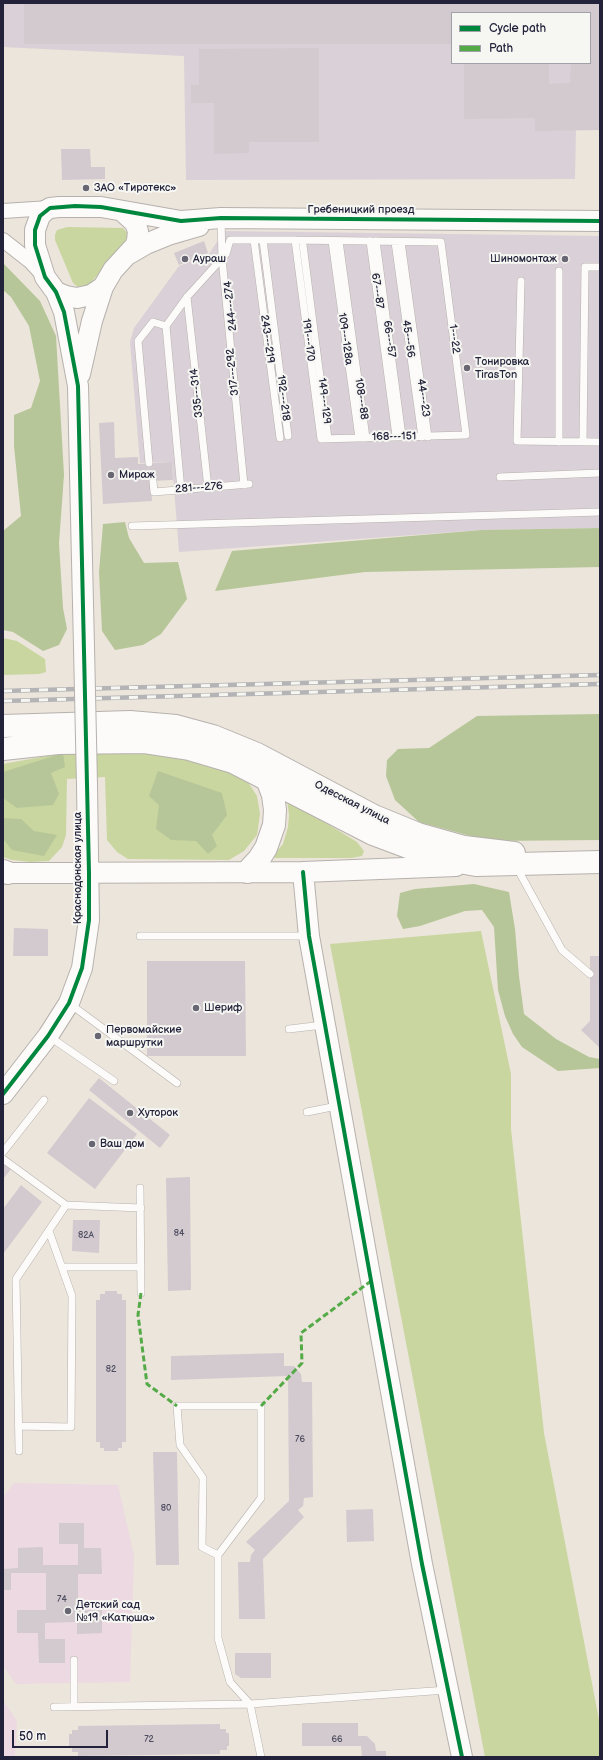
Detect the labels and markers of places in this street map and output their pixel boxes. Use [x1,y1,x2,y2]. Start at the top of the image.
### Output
place label: ЗАО «Тиротекс» [94,181,176,195]
marker: ЗАО «Тиротекс» [81,183,91,193]
place label: Аураш [193,252,226,266]
place label: Шиномонтаж [490,252,557,266]
marker: Аураш [180,254,190,264]
marker: Шиномонтаж [560,254,570,264]
place label: Тонировка TirasTon [475,355,529,381]
marker: Тонировка TirasTon [462,363,472,373]
place label: Мираж [119,468,155,482]
marker: Мираж [106,470,116,480]
place label: Шериф [204,1001,242,1015]
marker: Шериф [191,1003,201,1013]
place label: Первомайские маршрутки [106,1023,182,1049]
marker: Первомайские маршрутки [93,1031,103,1041]
place label: Хуторок [138,1106,178,1120]
marker: Хуторок [125,1108,135,1118]
place label: Ваш дом [100,1137,145,1151]
marker: Ваш дом [87,1139,97,1149]
place label: Детский сад №19 «Катюша» [76,1598,155,1624]
marker: Детский сад №19 «Катюша» [63,1606,73,1616]

